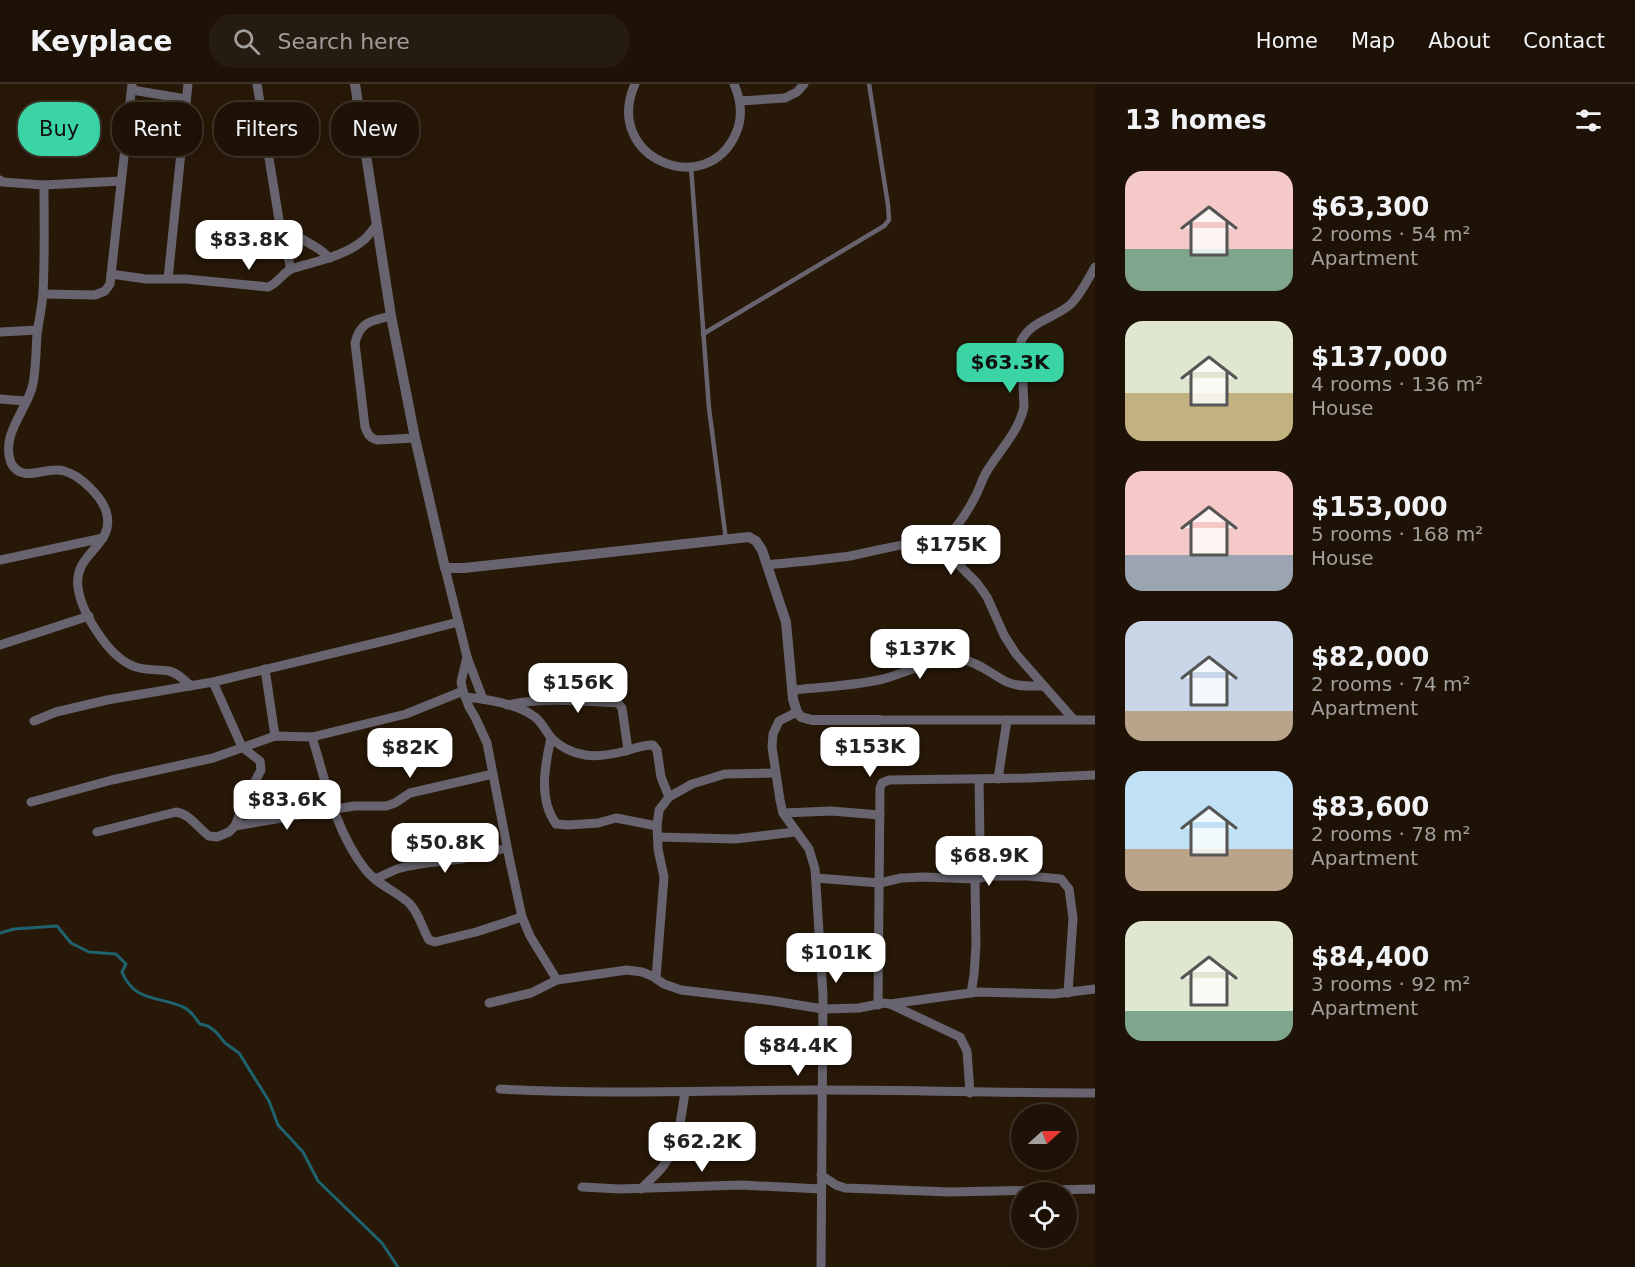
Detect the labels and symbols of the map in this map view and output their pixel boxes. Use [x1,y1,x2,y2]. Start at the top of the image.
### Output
pin: $83.8K [200,220,298,271]
pin: $63.3K [961,343,1059,394]
pin: $175K [909,525,993,576]
pin: $137K [878,629,962,680]
pin: $156K [536,663,620,714]
pin: $153K [828,727,912,778]
pin: $82K [374,728,446,779]
pin: $83.6K [238,780,336,831]
pin: $50.8K [396,823,494,874]
pin: $68.9K [940,836,1038,887]
pin: $101K [794,933,878,984]
pin: $84.4K [749,1026,847,1077]
north arrow [1011,1104,1077,1170]
pin: $62.2K [653,1122,751,1173]

